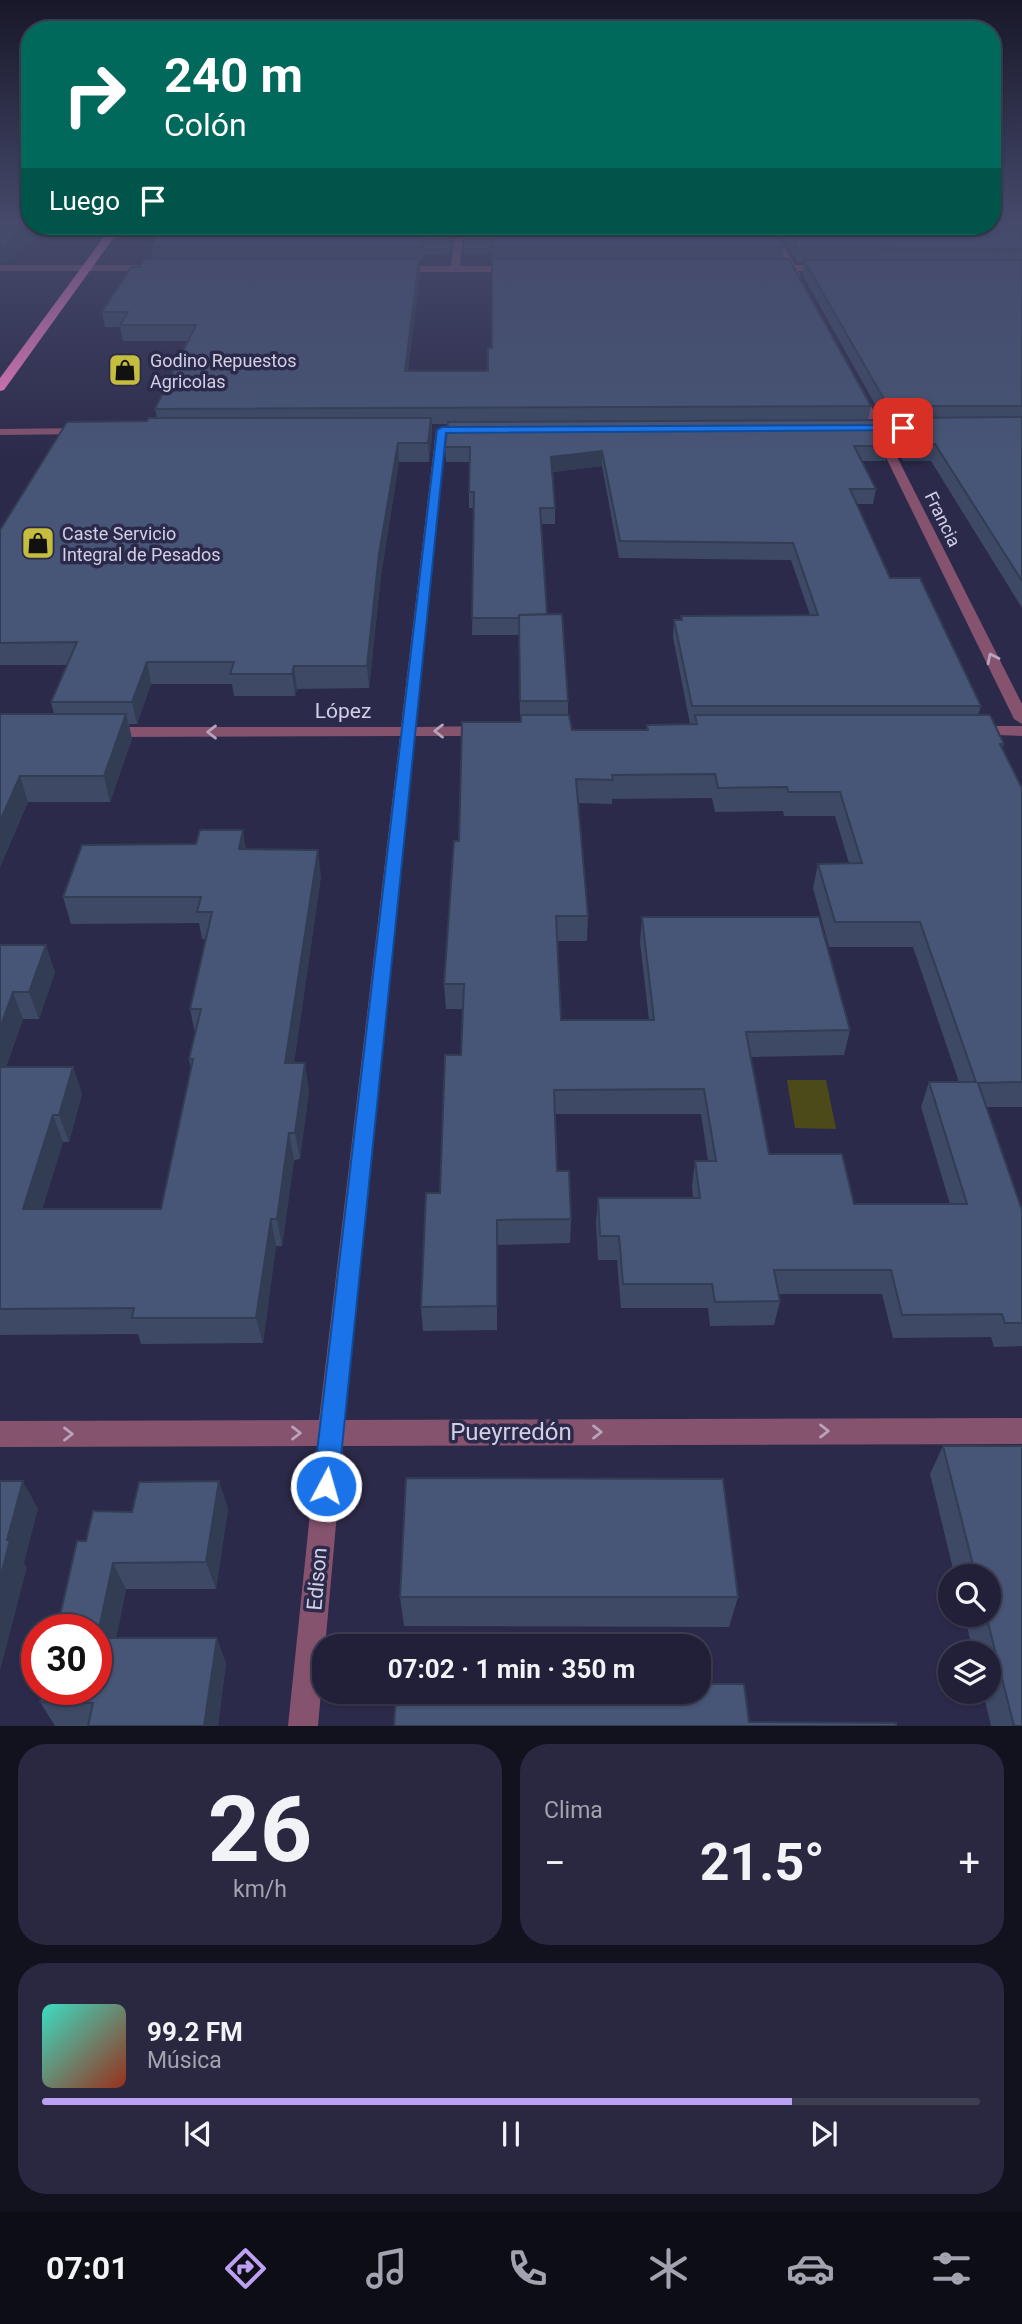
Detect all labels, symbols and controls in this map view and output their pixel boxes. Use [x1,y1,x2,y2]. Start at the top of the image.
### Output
text: 240 m [164,47,303,104]
icon: right [49,49,140,140]
text: Colón [164,106,247,144]
icon: arrive [134,182,172,220]
text: Luego [49,186,120,216]
place label: Godino Repuestos Agricolas [150,350,297,392]
shop icon: Godino Repuestos Agricolas [106,351,144,389]
pin [873,398,933,458]
icon: arrive [884,409,922,447]
street label: Francia [921,488,965,550]
place label: Caste Servicio Integral de Pesados [62,523,221,565]
shop icon: Caste Servicio Integral de Pesados [19,524,57,562]
one-way arrow [986,653,1000,665]
street label: López [315,699,371,723]
one-way arrow [206,724,217,740]
one-way arrow [434,724,445,739]
street label: Pueyrredón [450,1418,572,1446]
one-way arrow [819,1423,830,1439]
one-way arrow [592,1424,602,1440]
one-way arrow [291,1425,301,1441]
one-way arrow [63,1426,74,1442]
position arrow [289,1449,363,1523]
street label: Edison [302,1547,332,1611]
map controls [938,1564,1001,1704]
button: search [938,1564,1001,1627]
speed limit sign: 30 [21,1614,112,1705]
button: layers [938,1641,1001,1704]
text: 07:02 · 1 min · 350 m [388,1654,635,1684]
text: 26 [208,1777,312,1883]
text: Clima [544,1797,603,1824]
text: 21.5° [700,1832,825,1893]
text: − [544,1841,566,1885]
text: + [958,1841,980,1885]
text: km/h [233,1876,287,1903]
text: 99.2 FM [147,2017,243,2047]
text: Música [147,2047,222,2074]
icon: previous [179,2115,217,2153]
icon: pause [492,2115,530,2153]
icon: next [805,2115,843,2153]
icon: directions [221,2244,270,2293]
icon: music [362,2244,411,2293]
icon: phone [503,2244,552,2293]
icon: climate [644,2244,693,2293]
icon: car [786,2244,835,2293]
icon: filters [927,2244,976,2293]
text: 07:01 [46,2249,129,2287]

